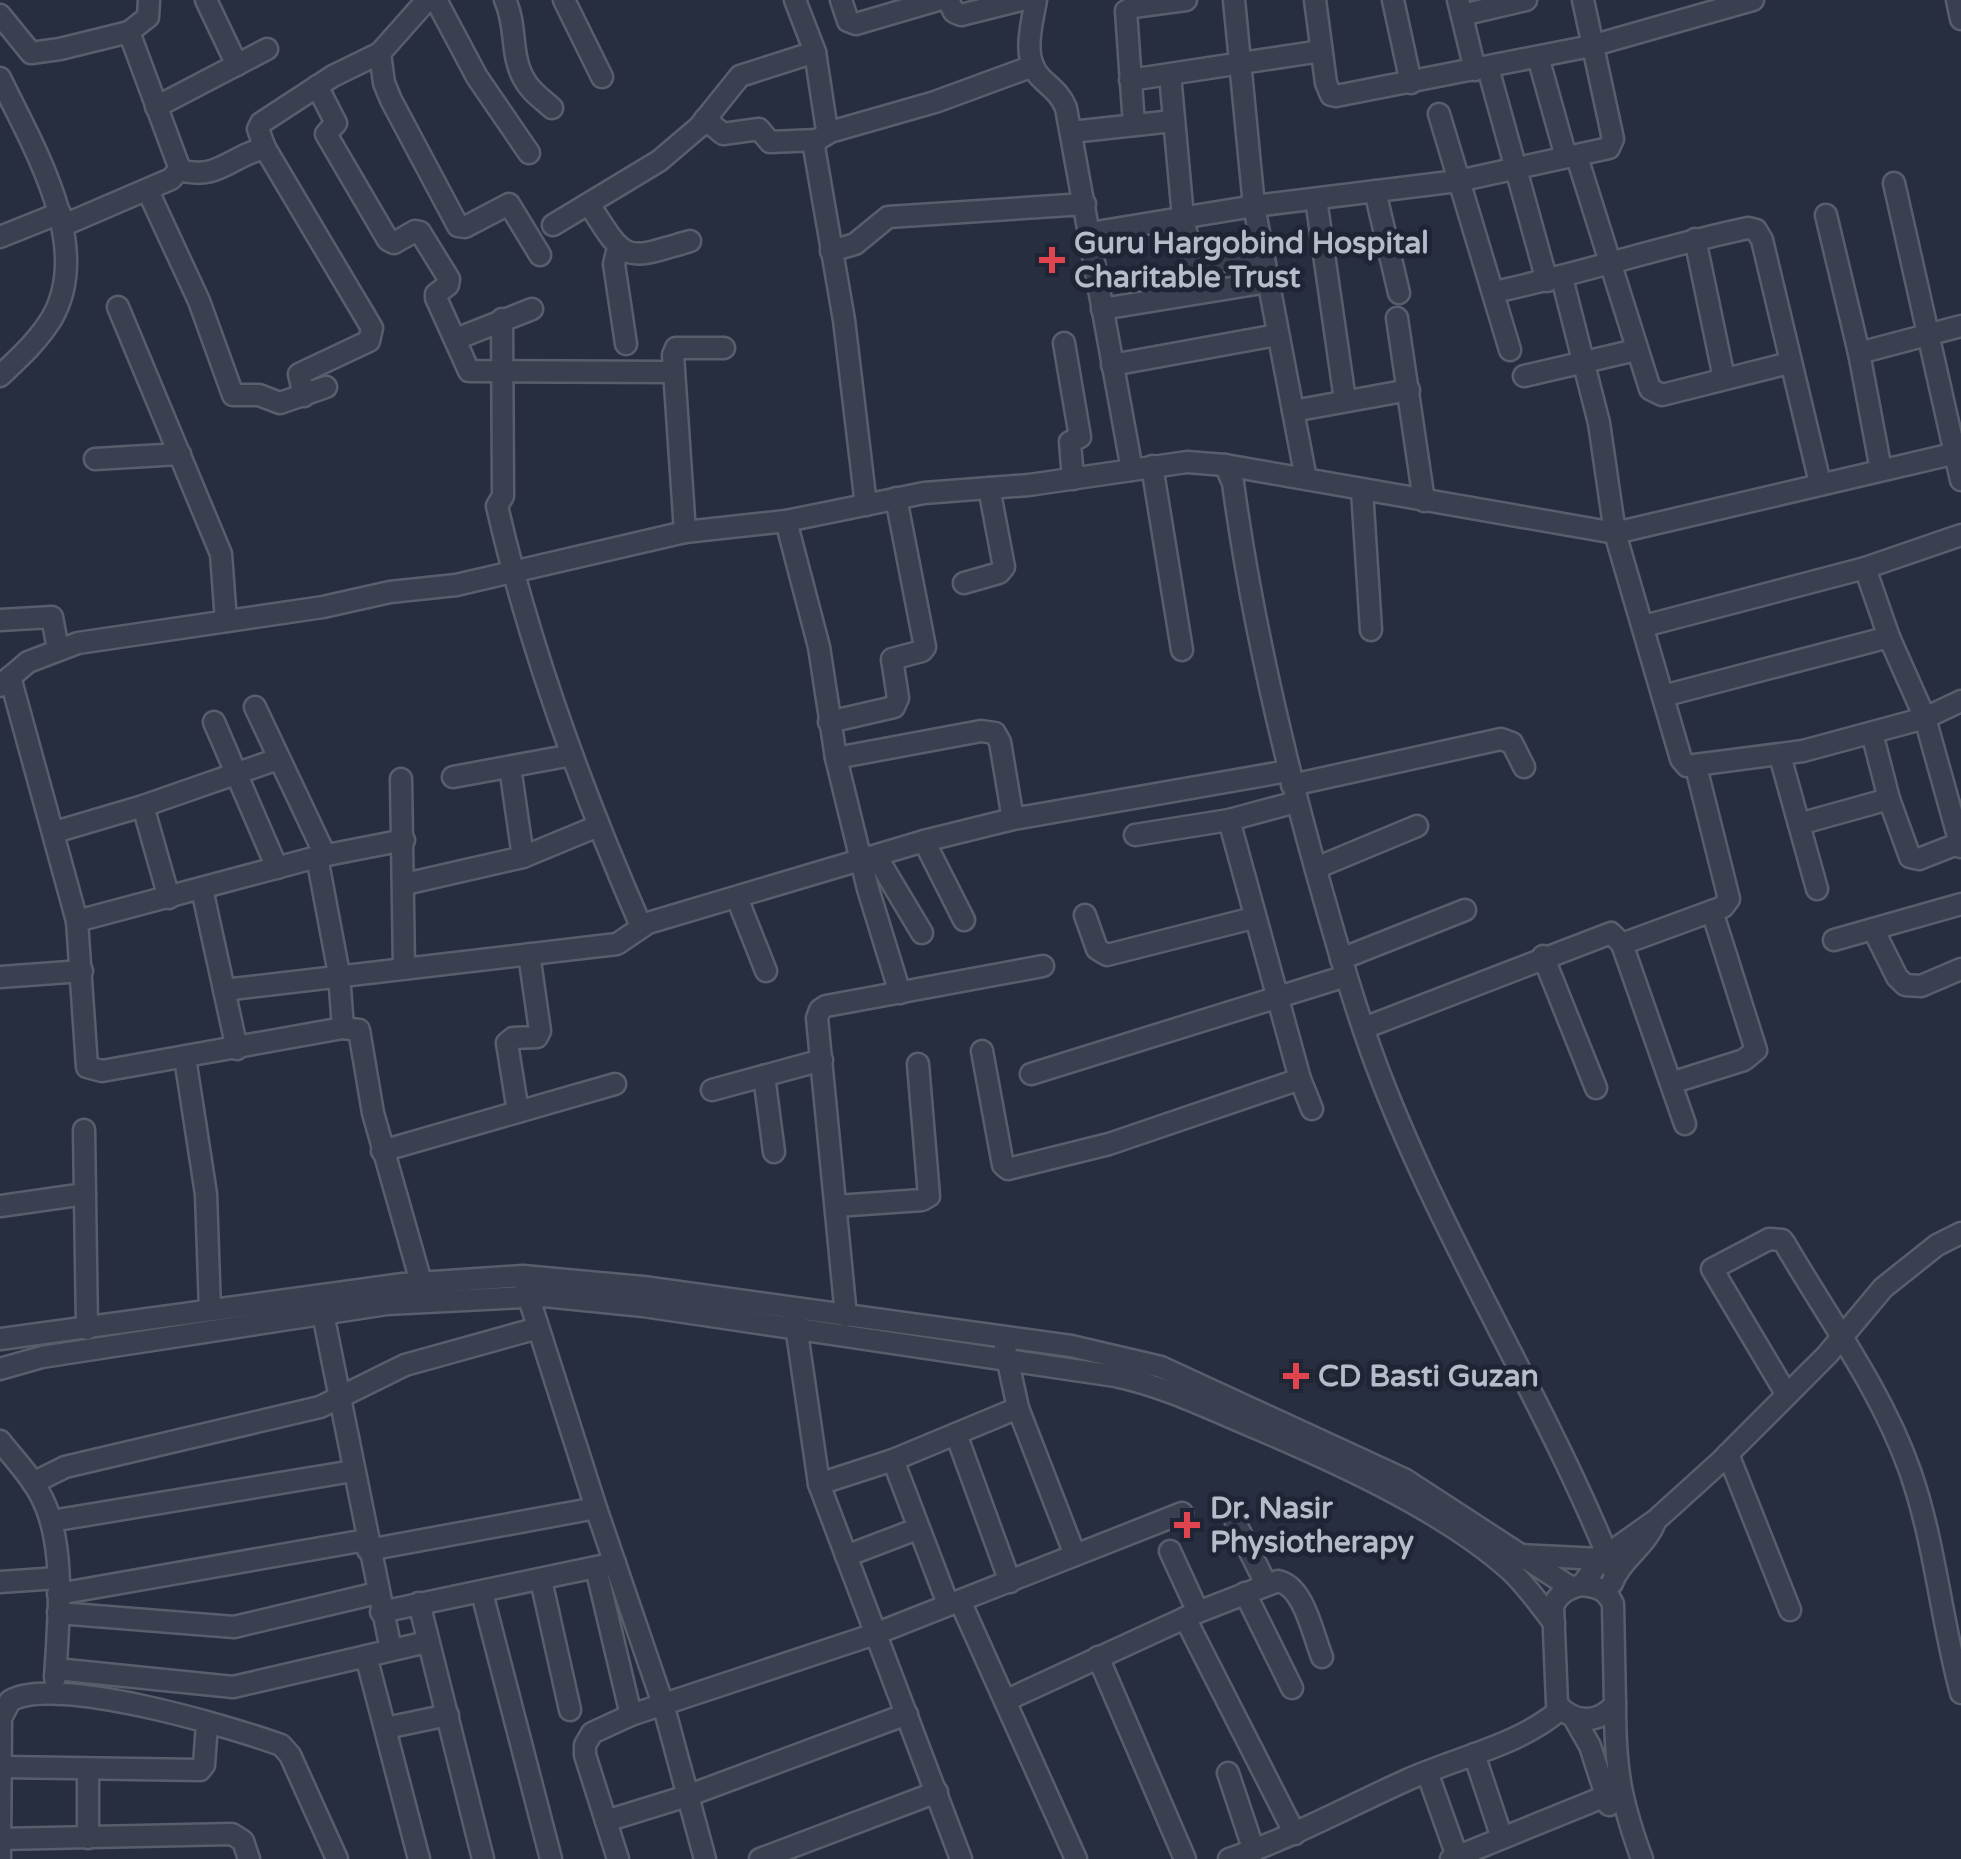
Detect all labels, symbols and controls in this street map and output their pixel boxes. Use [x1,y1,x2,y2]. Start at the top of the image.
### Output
place label: Guru Hargobind Hospital Charitable Trust [1074,225,1429,296]
marker: Guru Hargobind Hospital Charitable Trust [1039,247,1065,273]
place label: CD Basti Guzan [1318,1358,1539,1395]
marker: CD Basti Guzan [1283,1363,1309,1389]
place label: Dr. Nasir Physiotherapy [1210,1490,1414,1561]
marker: Dr. Nasir Physiotherapy [1174,1512,1200,1538]

